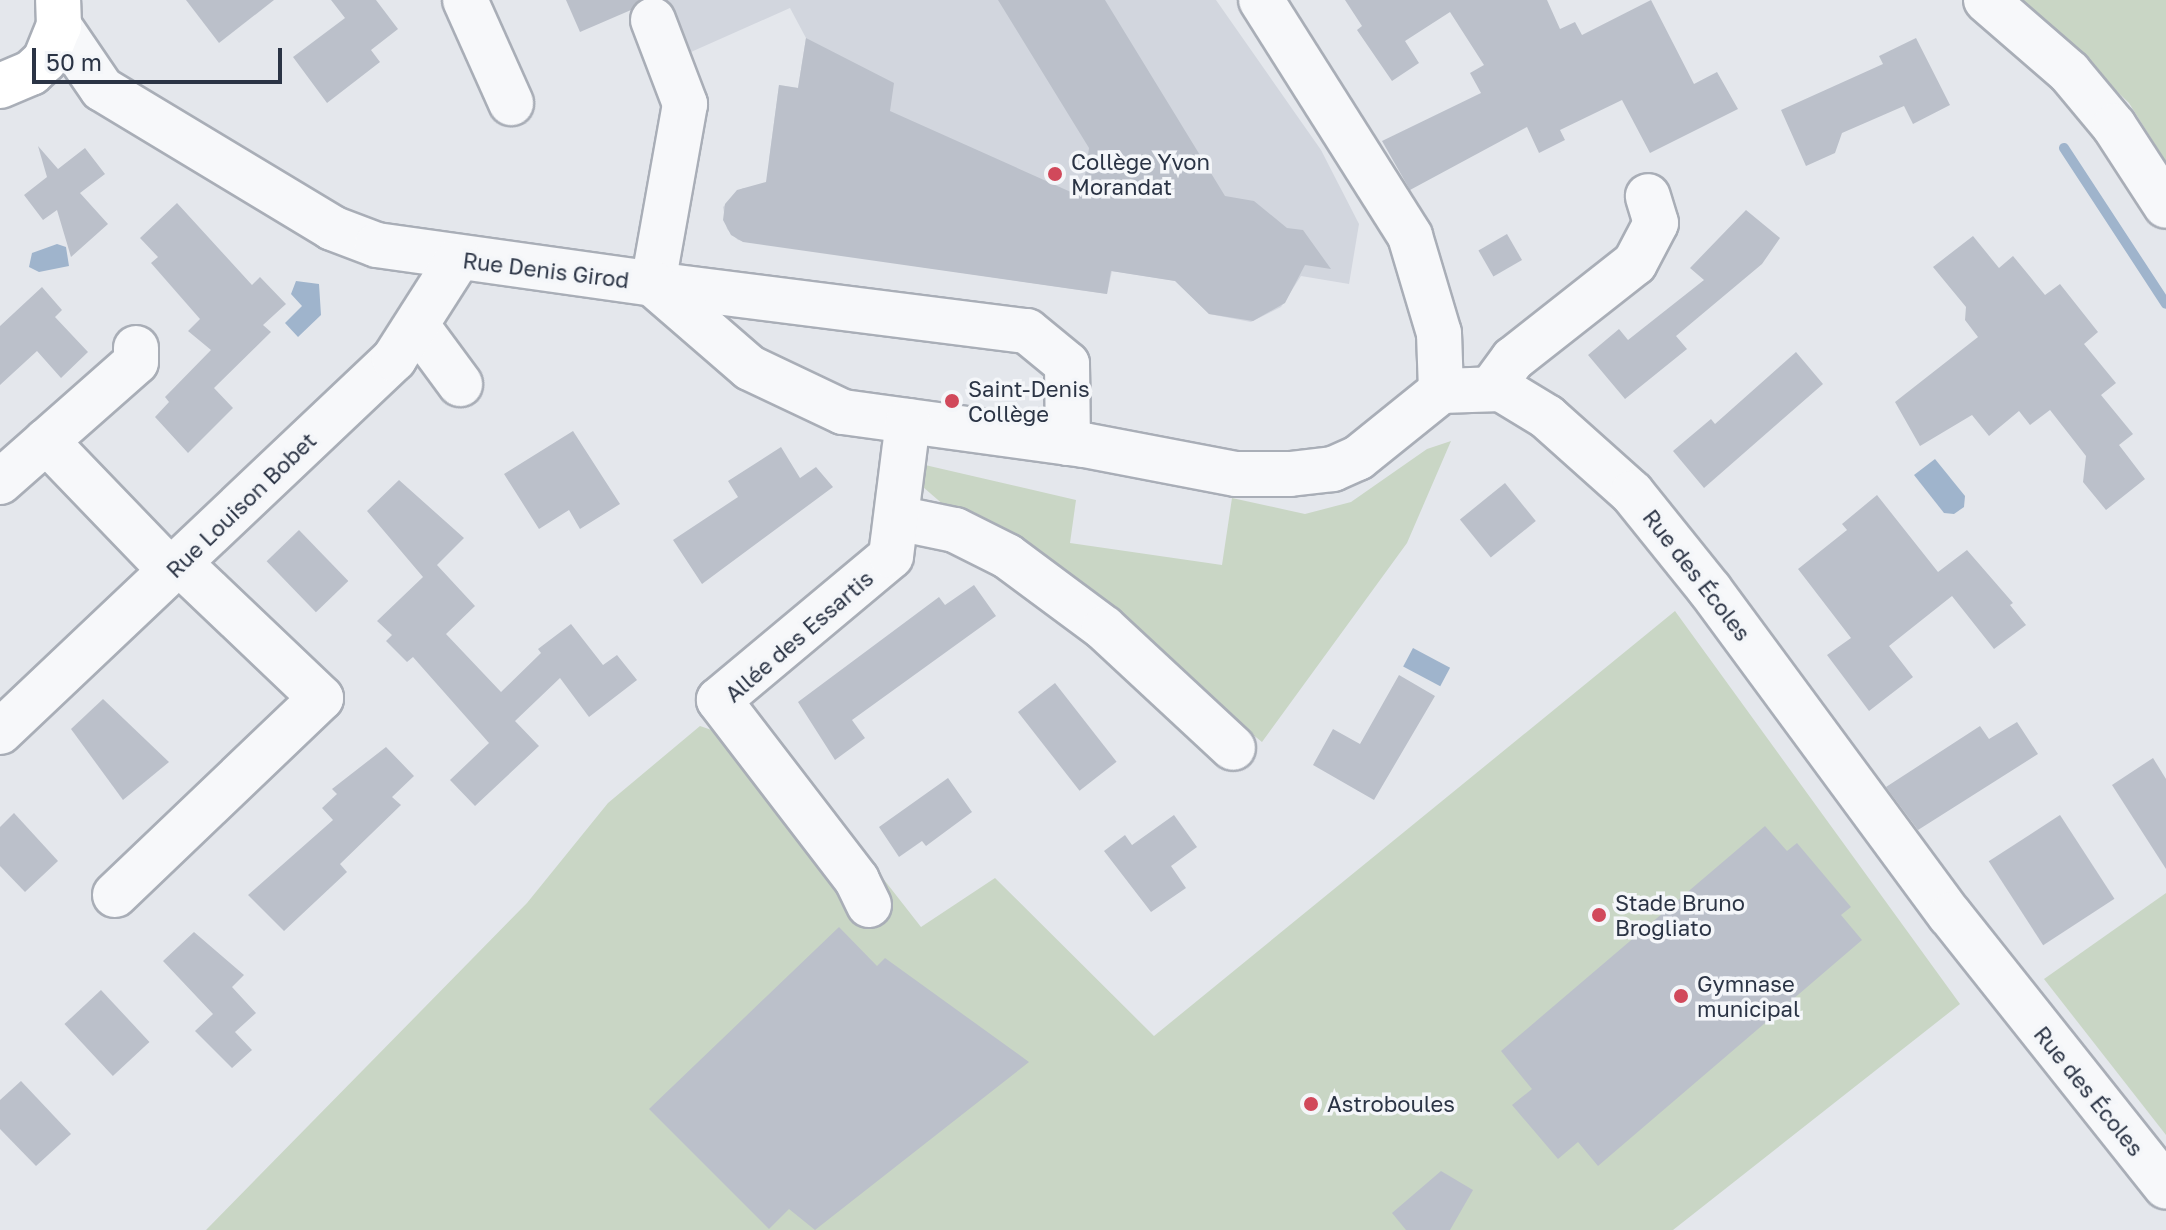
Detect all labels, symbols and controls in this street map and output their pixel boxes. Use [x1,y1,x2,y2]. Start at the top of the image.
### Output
scale bar [36,32,286,82]
text: 50 m [46,47,102,76]
place label: Collège Yvon Morandat [1071,148,1210,200]
marker: Collège Yvon Morandat [1046,165,1064,183]
street label: Rue Denis Girod [461,247,631,293]
place label: Saint-Denis Collège [968,375,1090,426]
marker: Saint-Denis Collège [943,392,961,410]
street label: Rue Louison Bobet [161,427,321,583]
street label: Rue des Écoles [1638,504,1756,646]
street label: Allée des Essartis [720,565,878,707]
place label: Stade Bruno Brogliato [1615,889,1745,940]
marker: Stade Bruno Brogliato [1590,906,1608,924]
place label: Gymnase municipal [1697,970,1800,1022]
marker: Gymnase municipal [1672,987,1690,1005]
street label: Rue des Écoles [2029,1021,2149,1161]
place label: Astroboules [1327,1091,1455,1117]
marker: Astroboules [1302,1095,1320,1113]

